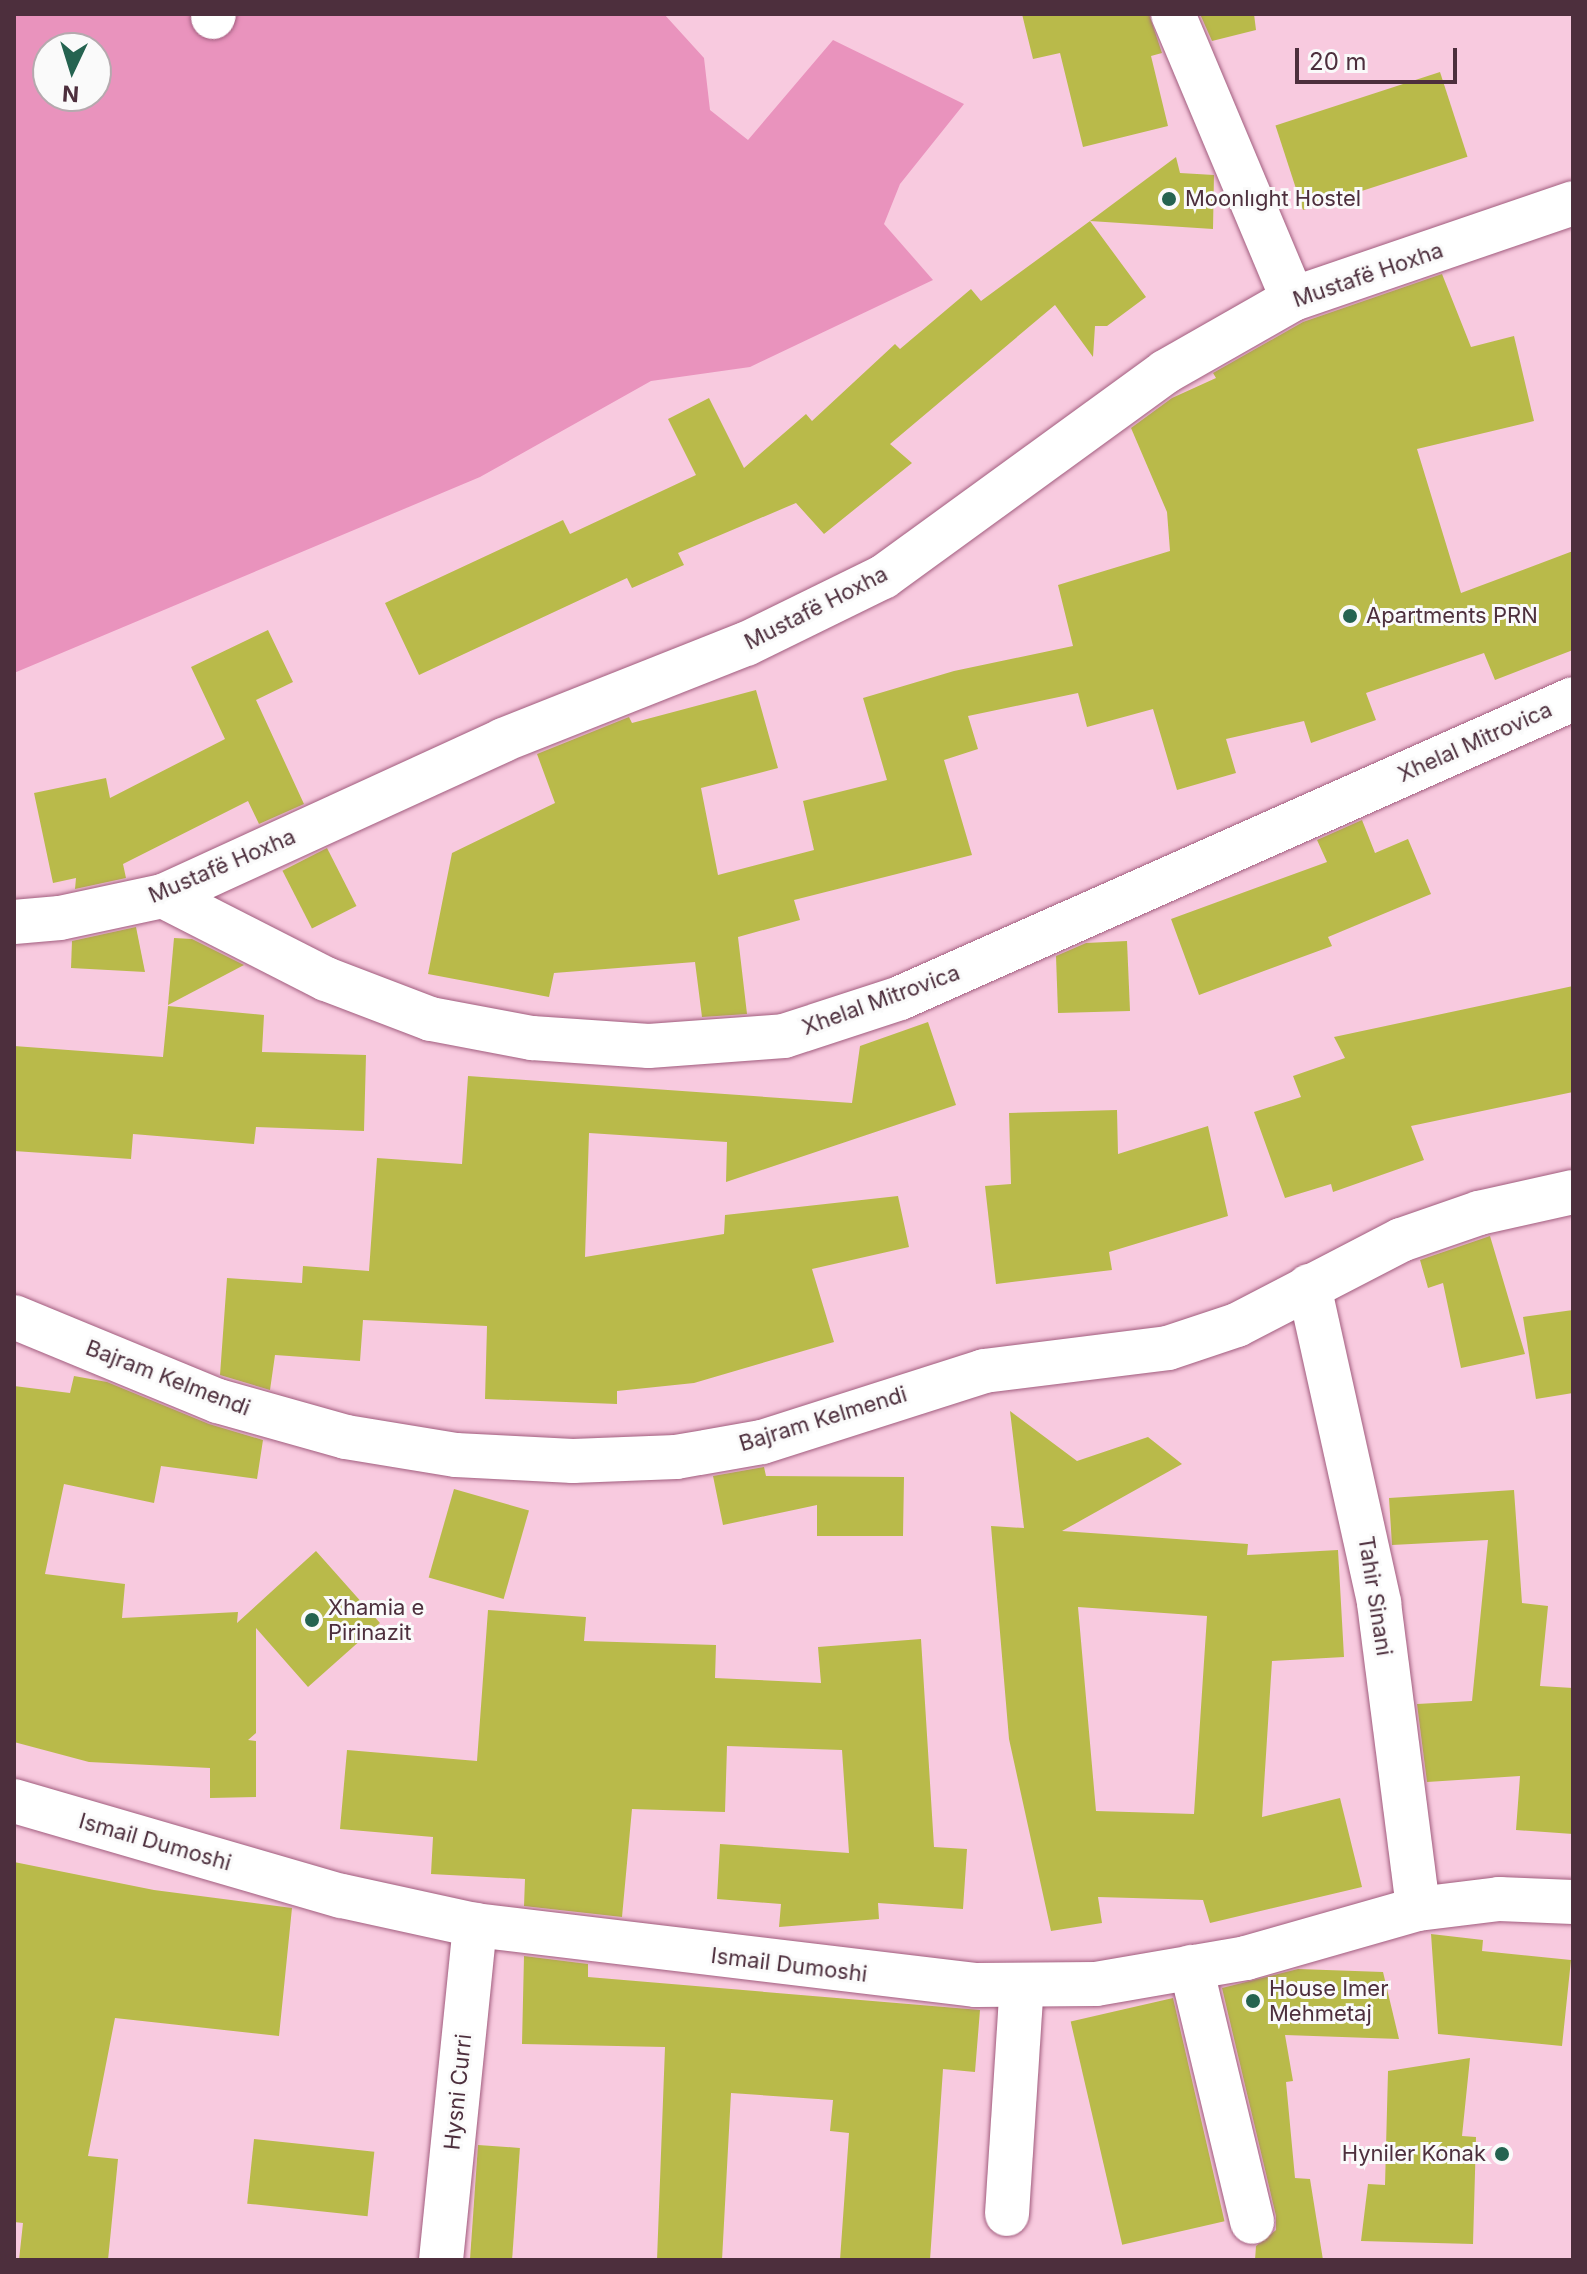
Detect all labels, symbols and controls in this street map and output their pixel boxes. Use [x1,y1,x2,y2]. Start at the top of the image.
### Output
north arrow [32,32,112,112]
scale bar [1299,32,1461,82]
text: 20 m [1309,47,1367,76]
text: N [61,80,80,108]
place label: Moonlıght Hostel [1185,186,1361,212]
marker: Moonlıght Hostel [1160,190,1178,208]
street label: Mustafë Hoxha [1289,237,1447,313]
street label: Mustafë Hoxha [740,561,892,655]
place label: Apartments PRN [1366,603,1538,629]
marker: Apartments PRN [1341,607,1359,625]
street label: Xhelal Mitrovica [1394,696,1556,788]
street label: Mustafë Hoxha [145,823,299,909]
street label: Xhelal Mitrovica [799,959,963,1041]
street label: Bajram Kelmendi [82,1334,254,1422]
street label: Bajram Kelmendi [736,1381,910,1457]
street label: Tahir Sinani [1353,1534,1397,1658]
place label: Xhamia e Pirinazit [328,1594,424,1646]
marker: Xhamia e Pirinazit [303,1611,321,1629]
street label: Ismail Dumoshi [76,1808,234,1876]
street label: Ismail Dumoshi [709,1942,869,1988]
place label: House Imer Mehmetaj [1269,1975,1388,2026]
marker: House Imer Mehmetaj [1244,1992,1262,2010]
street label: Hysni Curri [439,2033,477,2151]
place label: Hyniler Konak [1342,2141,1486,2167]
marker: Hyniler Konak [1493,2145,1511,2163]

